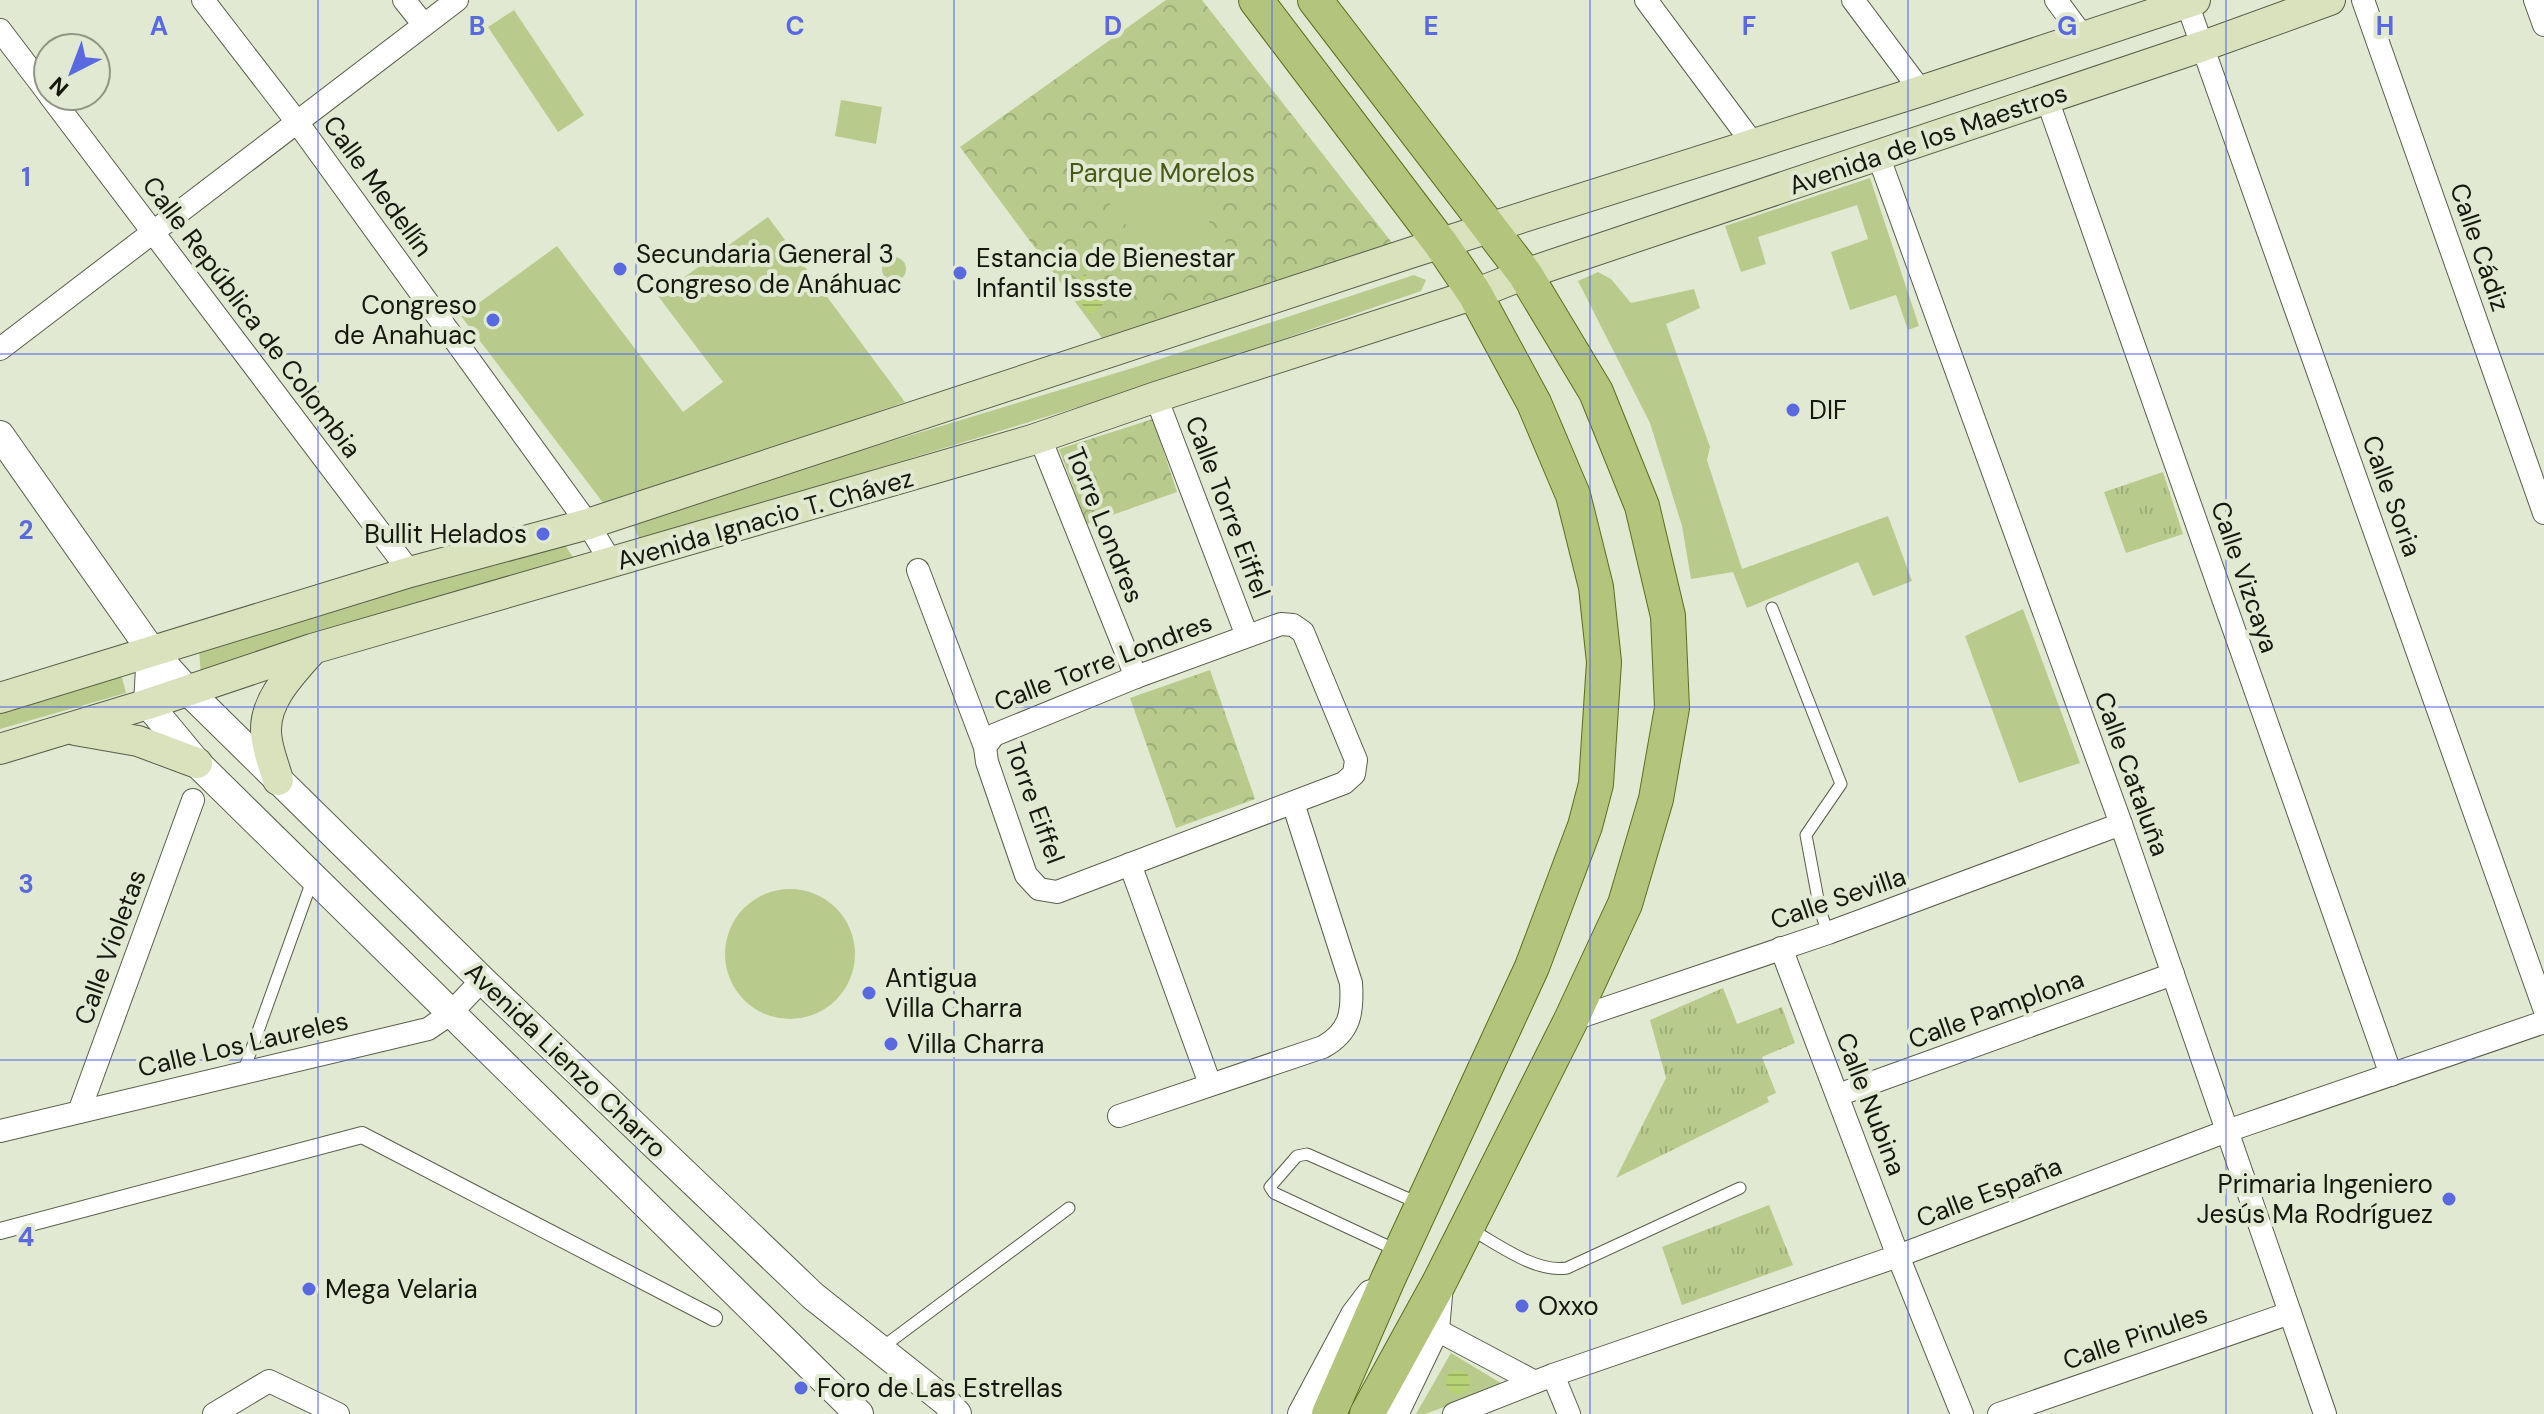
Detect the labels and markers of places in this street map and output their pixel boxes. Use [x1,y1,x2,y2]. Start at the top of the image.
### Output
place label: Secundaria General 3 Congreso de Anáhuac [636,237,902,301]
place label: Estancia de Bienestar Infantil Issste [976,241,1235,305]
marker: Secundaria General 3 Congreso de Anáhuac [611,260,629,278]
marker: Estancia de Bienestar Infantil Issste [951,264,969,282]
place label: Congreso de Anahuac [334,288,477,352]
marker: Congreso de Anahuac [484,311,502,329]
place label: DIF [1809,393,1847,427]
marker: DIF [1784,401,1802,419]
place label: Bullit Helados [364,517,527,551]
marker: Bullit Helados [534,525,552,543]
place label: Antigua Villa Charra [885,961,1022,1025]
marker: Antigua Villa Charra [860,984,878,1002]
place label: Villa Charra [907,1027,1044,1061]
marker: Villa Charra [882,1035,900,1053]
place label: Primaria Ingeniero Jesús Ma Rodríguez [2196,1167,2433,1231]
marker: Primaria Ingeniero Jesús Ma Rodríguez [2440,1190,2458,1208]
place label: Mega Velaria [325,1272,478,1306]
marker: Mega Velaria [300,1280,318,1298]
place label: Oxxo [1538,1289,1599,1323]
marker: Oxxo [1513,1297,1531,1315]
place label: Foro de Las Estrellas [817,1371,1063,1405]
marker: Foro de Las Estrellas [792,1379,810,1397]

